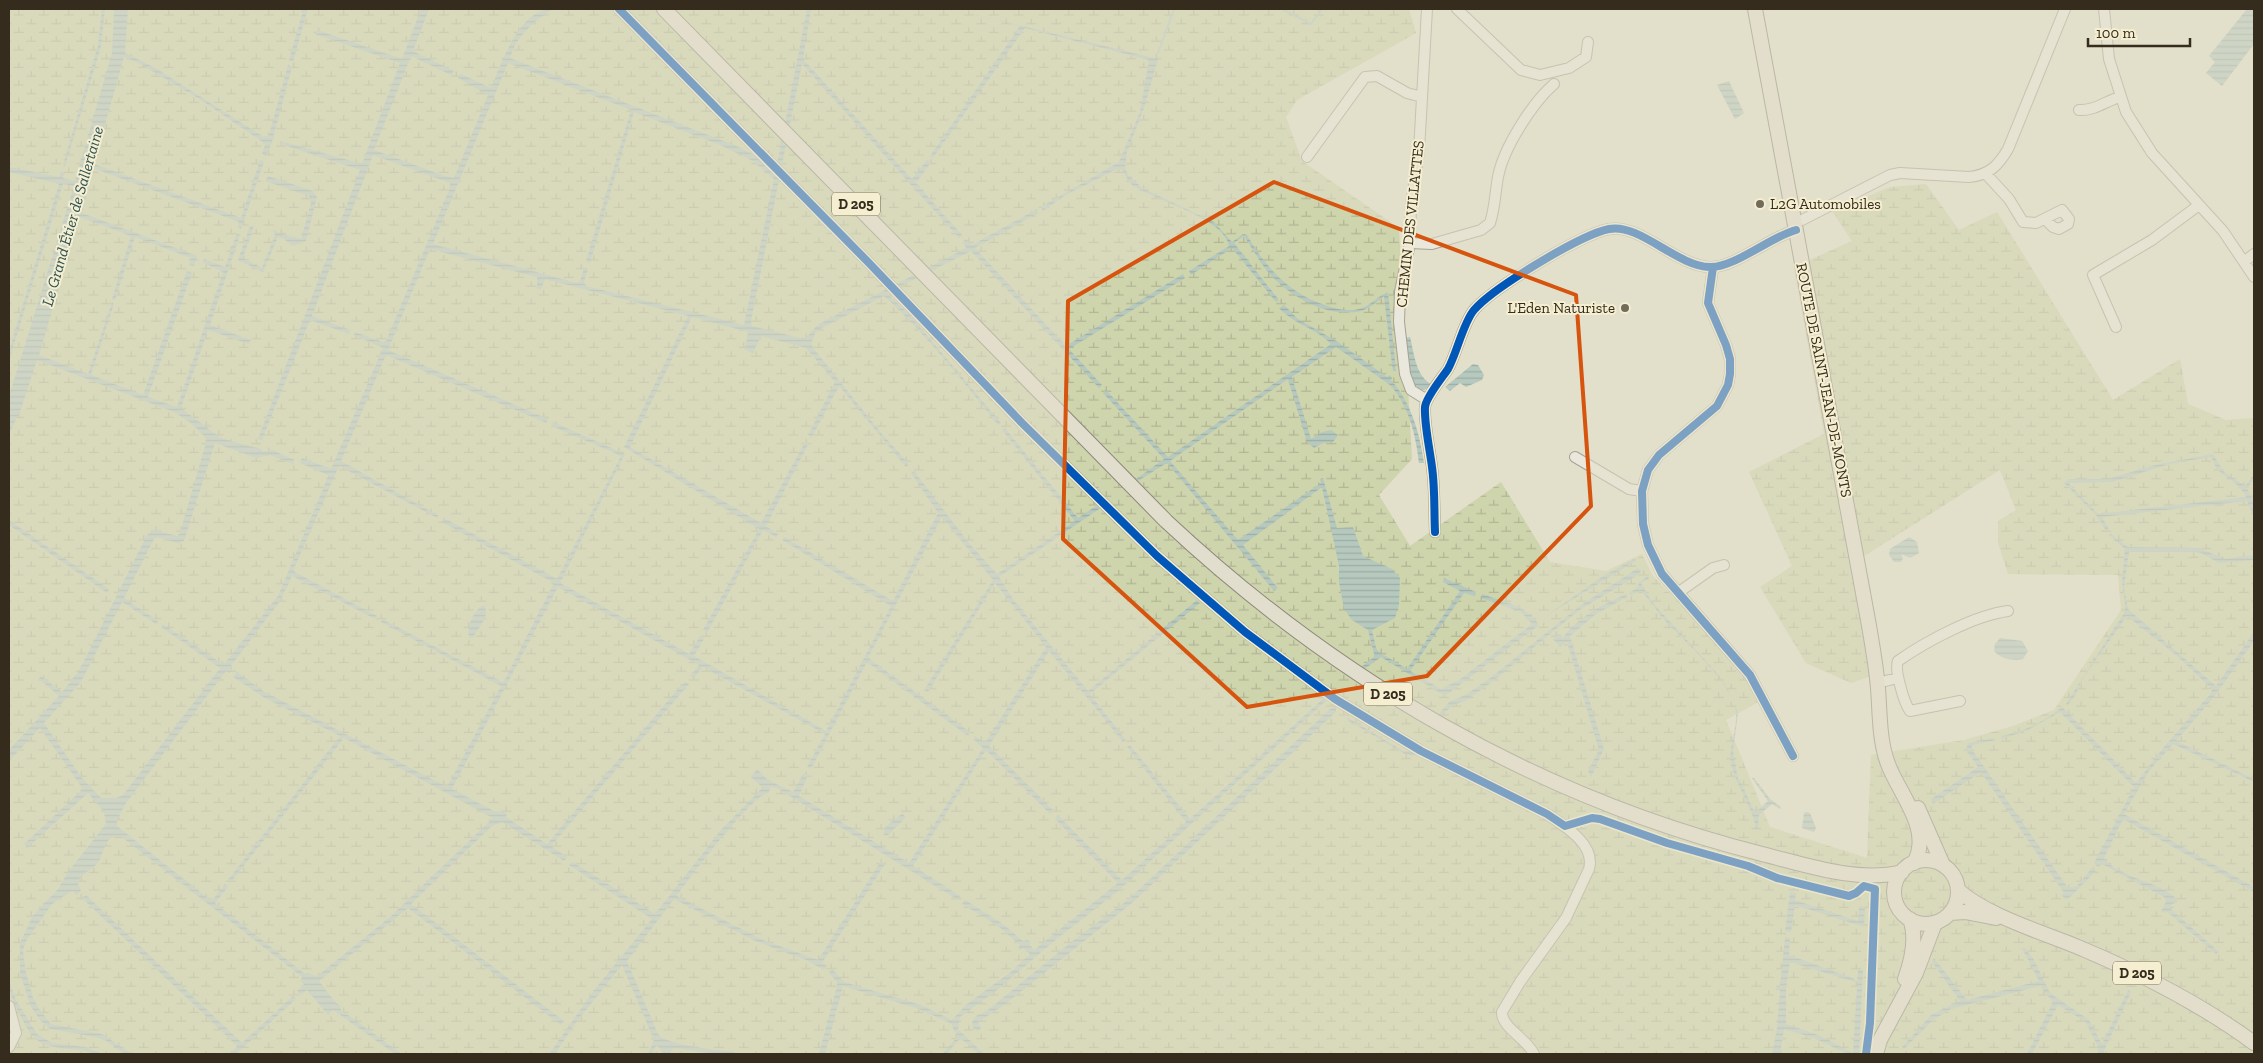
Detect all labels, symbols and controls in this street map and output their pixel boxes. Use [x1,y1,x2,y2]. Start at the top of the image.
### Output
scale bar [2088,15,2190,47]
text: 100 m [2096,24,2135,42]
water label: Le Grand Étier de Sallertaine [38,124,107,308]
street label: CHEMIN DES VILLATTES [1392,140,1428,308]
road number: D 205 [832,192,880,215]
place label: L2G Automobiles [1770,195,1881,213]
marker: L2G Automobiles [1754,198,1766,210]
street label: ROUTE DE SAINT-JEAN-DE-MONTS [1792,261,1856,499]
place label: L'Eden Naturiste [1507,299,1615,317]
marker: L'Eden Naturiste [1619,302,1631,314]
road number: D 205 [1364,682,1412,706]
road number: D 205 [2113,961,2161,984]

